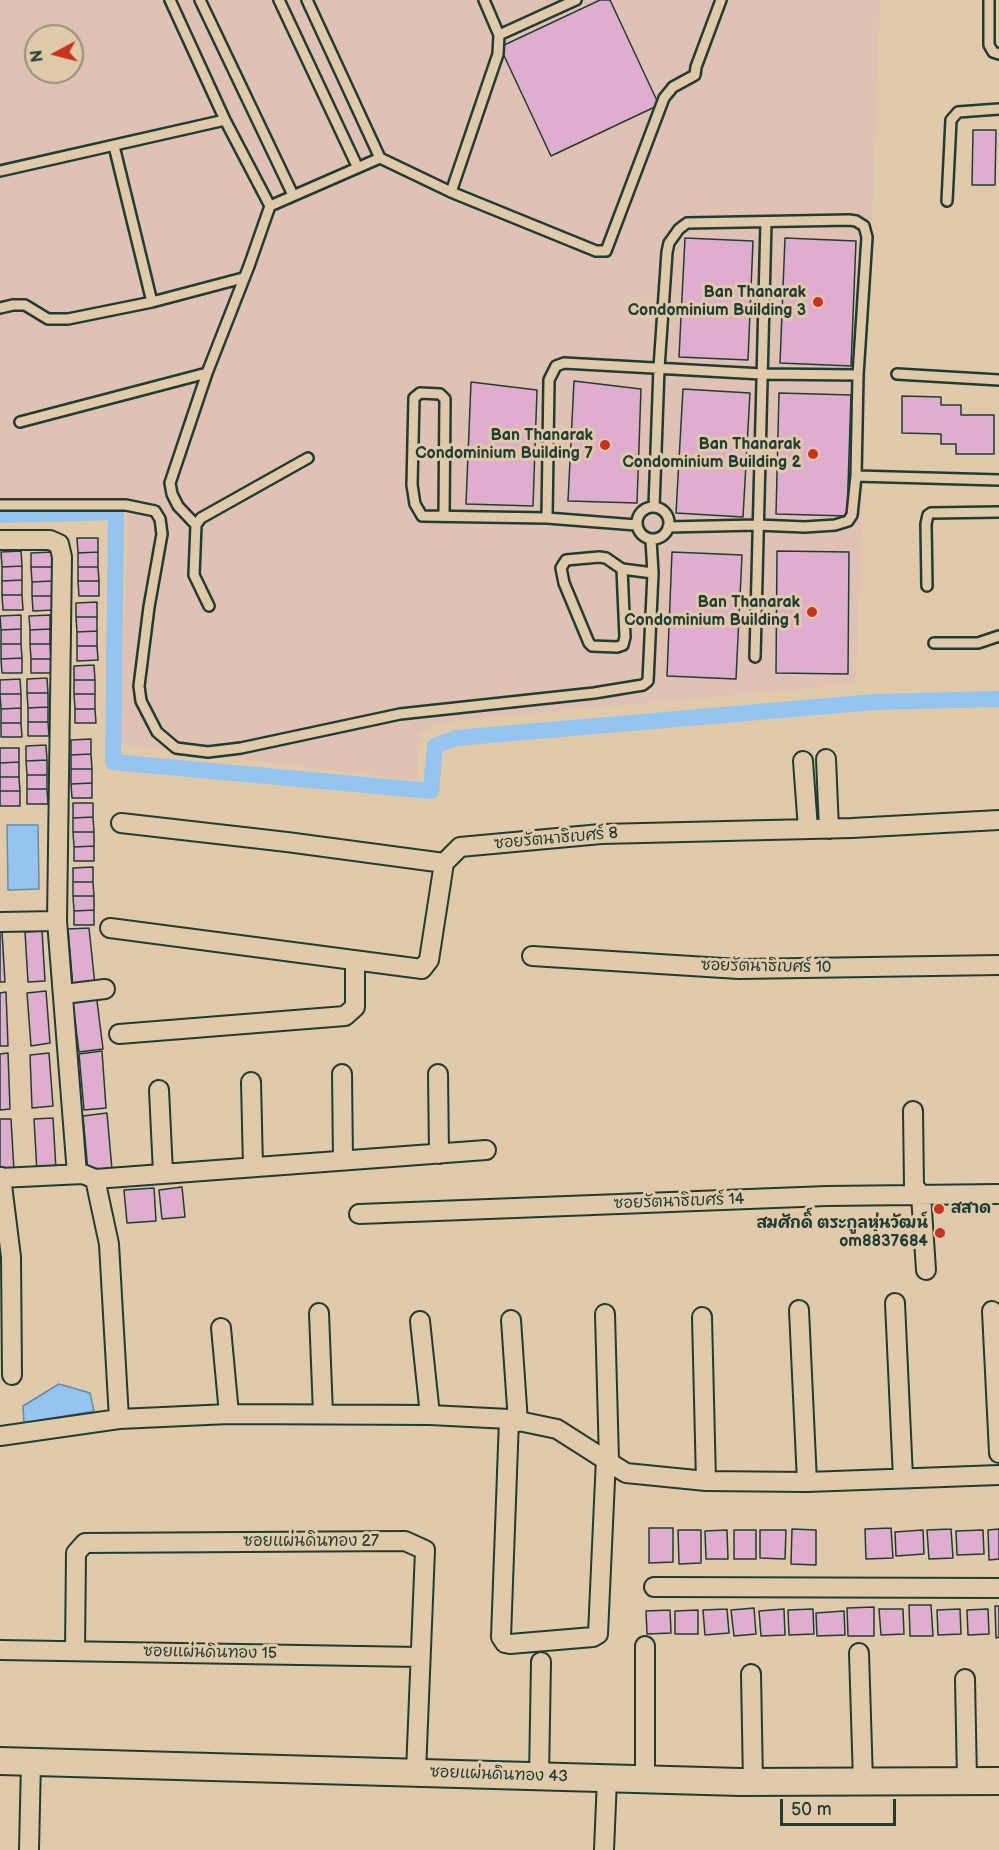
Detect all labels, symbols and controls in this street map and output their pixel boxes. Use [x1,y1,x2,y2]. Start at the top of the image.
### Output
north arrow [24,24,84,84]
text: N [27,49,48,63]
place label: Ban Thanarak Condominium Building 3 [628,283,806,321]
marker: Ban Thanarak Condominium Building 3 [811,295,825,309]
place label: Ban Thanarak Condominium Building 7 [415,426,593,464]
place label: Ban Thanarak Condominium Building 2 [622,435,801,473]
marker: Ban Thanarak Condominium Building 7 [598,438,612,452]
marker: Ban Thanarak Condominium Building 2 [806,447,820,461]
place label: Ban Thanarak Condominium Building 1 [624,593,800,631]
marker: Ban Thanarak Condominium Building 1 [805,605,819,619]
street label: ซอยรัตนาธิเบศร์ 8 [493,824,619,854]
street label: ซอยรัตนาธิเบศร์ 10 [701,956,831,978]
street label: ซอยรัตนาธิเบศร์ 14 [613,1190,745,1214]
place label: สสาด [951,1199,991,1219]
marker: สสาด [932,1202,946,1216]
place label: สมศักดิ์ ตระกูลหุ่นวัฒน์ om8837684 [756,1214,928,1252]
marker: สมศักดิ์ ตระกูลหุ่นวัฒน์ om8837684 [933,1226,947,1240]
street label: ซอยแผ่นดินทอง 27 [243,1532,379,1552]
street label: ซอยแผ่นดินทอง 15 [143,1642,277,1664]
street label: ซอยแผ่นดินทอง 43 [430,1763,568,1787]
scale bar [783,1787,898,1825]
text: 50 m [791,1799,832,1820]

